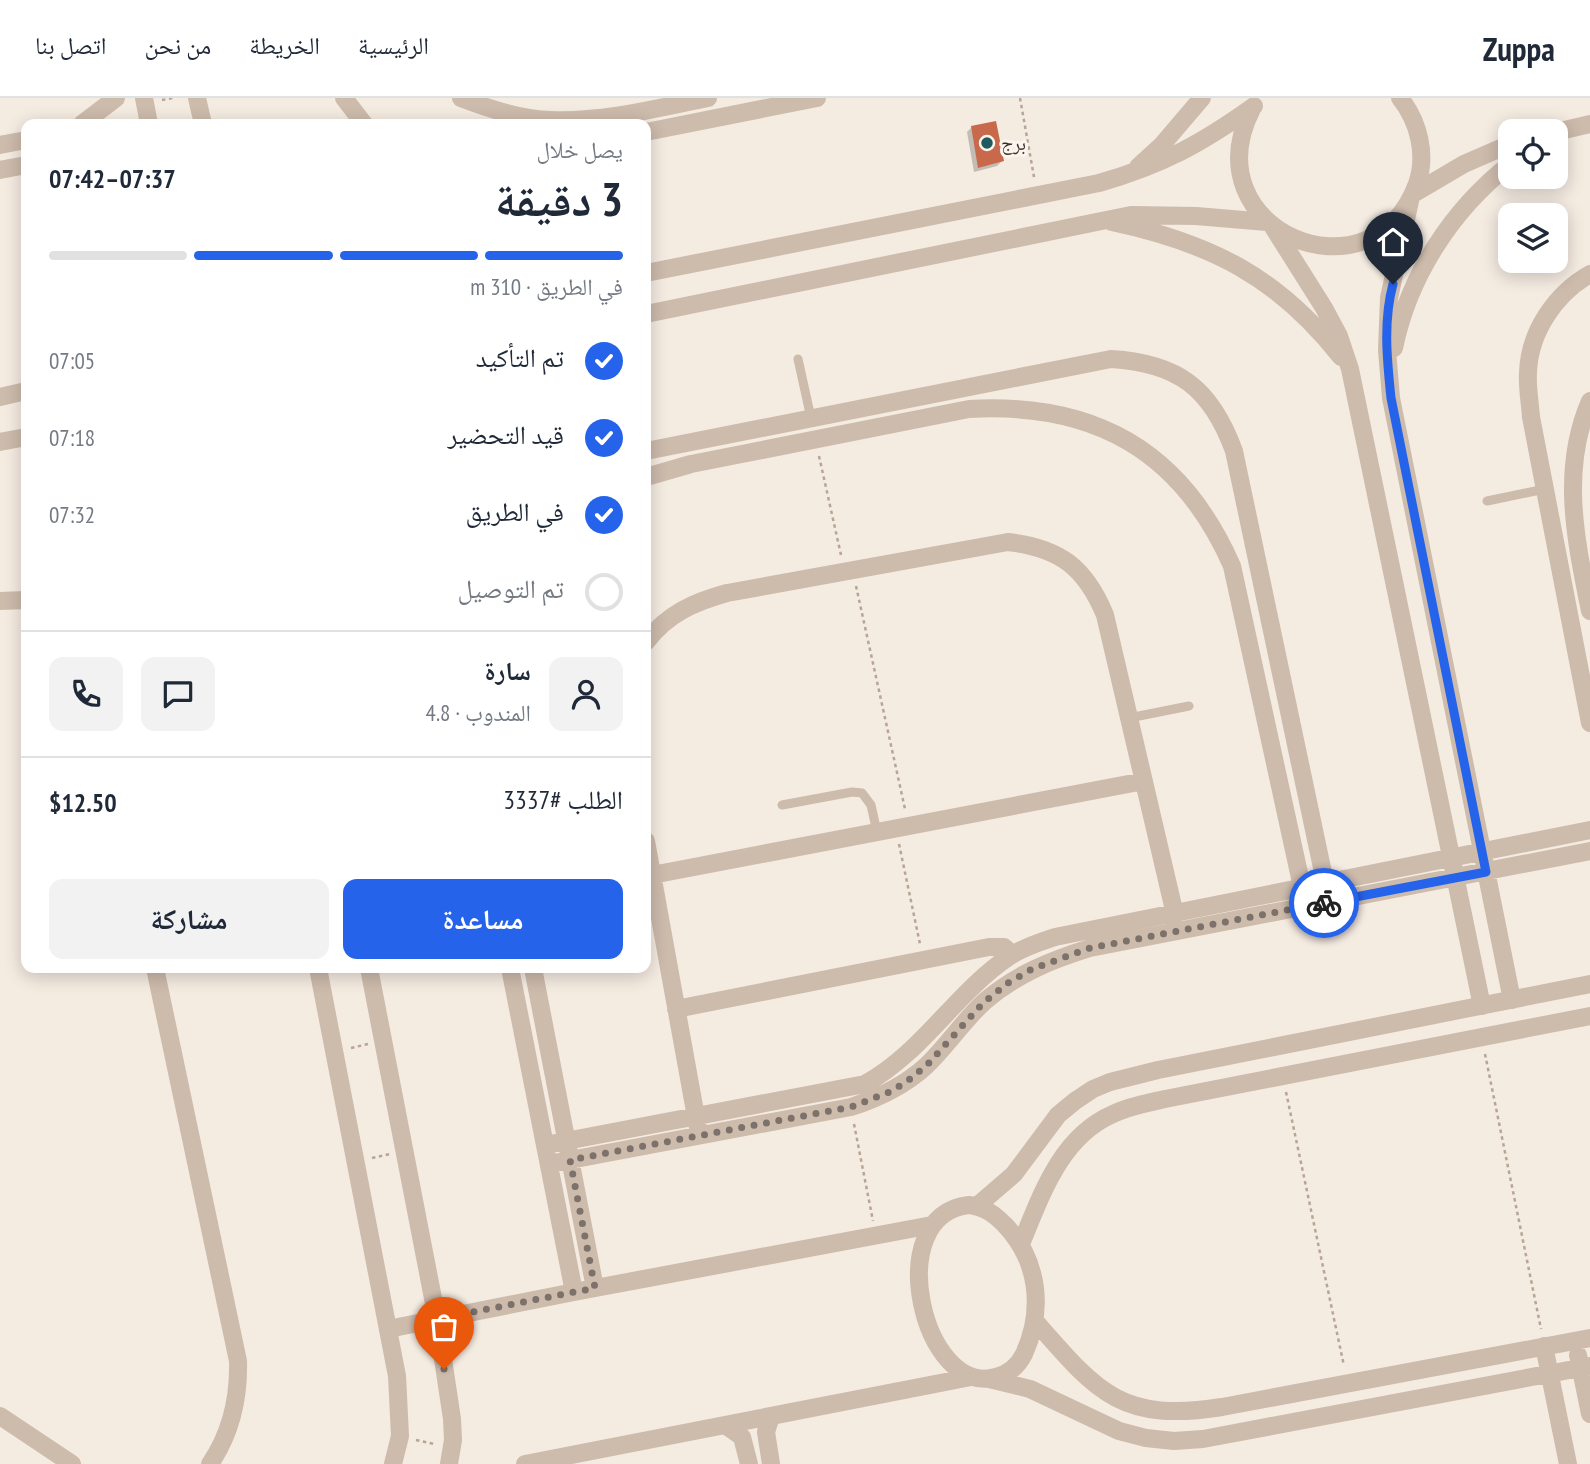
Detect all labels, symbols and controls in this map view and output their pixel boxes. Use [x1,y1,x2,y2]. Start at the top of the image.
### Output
text: Zuppa [1483,27,1555,70]
text: اتصل بنا [35,30,107,61]
text: من نحن [145,30,211,61]
text: الخريطة [249,30,320,61]
text: الرئيسية [358,30,429,61]
map controls [1498,119,1568,273]
button: locate [1498,119,1568,189]
place label: برج [1001,131,1026,155]
text: يصل خلال [536,135,623,164]
marker: برج [979,135,995,151]
text: 07:37–07:42 [49,162,176,195]
text: 3 دقيقة [495,169,623,229]
button: layers [1498,203,1568,273]
pin [1363,212,1423,284]
icon: home [1374,223,1412,261]
text: في الطريق · 310 m [470,272,623,301]
text: تم التأكيد [476,341,564,374]
icon: check [585,342,623,380]
text: 07:05 [49,346,95,375]
text: قيد التحضير [447,418,564,451]
icon: check [585,419,623,457]
text: 07:18 [49,423,95,452]
text: في الطريق [466,495,564,528]
icon: check [585,496,623,534]
text: 07:32 [49,500,95,529]
text: تم التوصيل [457,572,564,605]
text: سارة [484,654,531,687]
button: phone [49,657,123,731]
button: chat [141,657,215,731]
button: person [549,657,623,731]
text: المندوب · 4.8 [426,698,531,727]
text: الطلب #3337 [503,783,623,816]
text: $12.50 [49,786,117,819]
courier [1289,868,1359,938]
button: مشاركة [49,879,329,959]
button: مساعدة [343,879,623,959]
icon: bike [1305,884,1343,922]
pin [414,1297,474,1369]
icon: bag [425,1308,463,1346]

